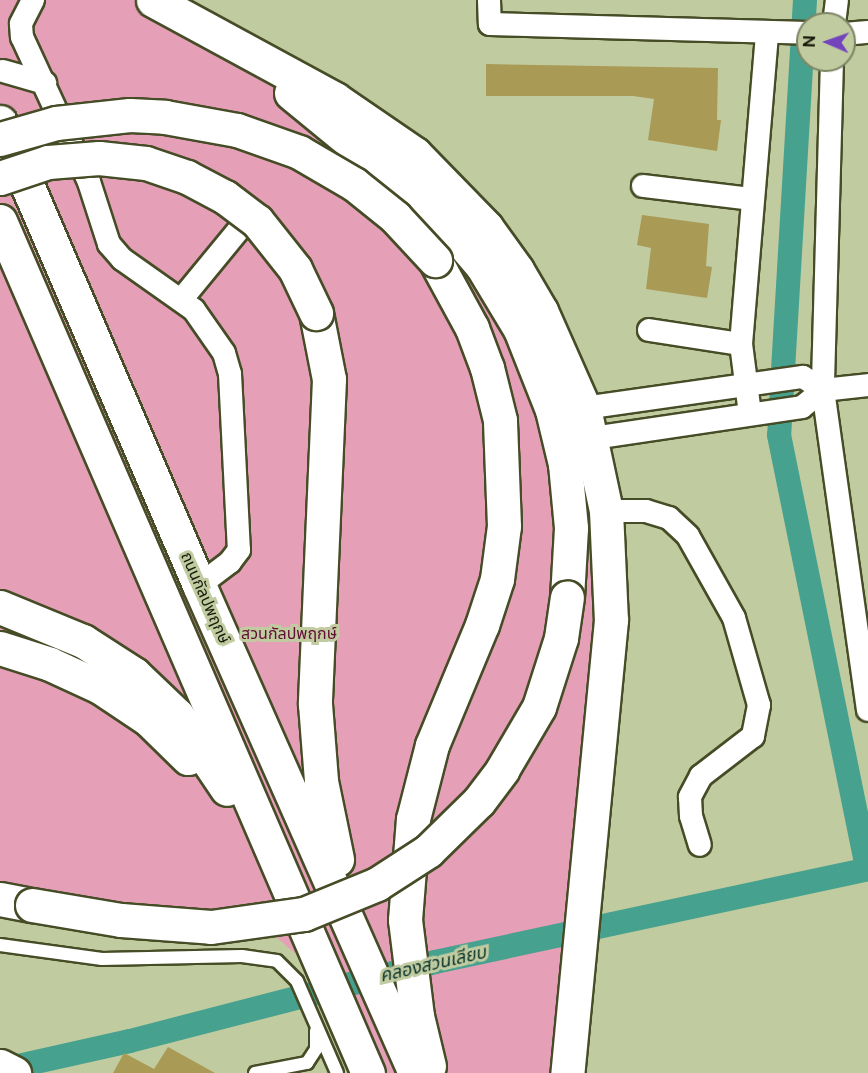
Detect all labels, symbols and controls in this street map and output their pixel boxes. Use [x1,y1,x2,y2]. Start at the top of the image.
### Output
north arrow [796,12,856,72]
text: N [800,35,819,48]
street label: ถนนกัลปพฤกษ์ [176,549,234,647]
park label: สวนกัลปพฤกษ์ [241,624,337,644]
water label: คลองสวนเลียบ [378,941,488,987]

